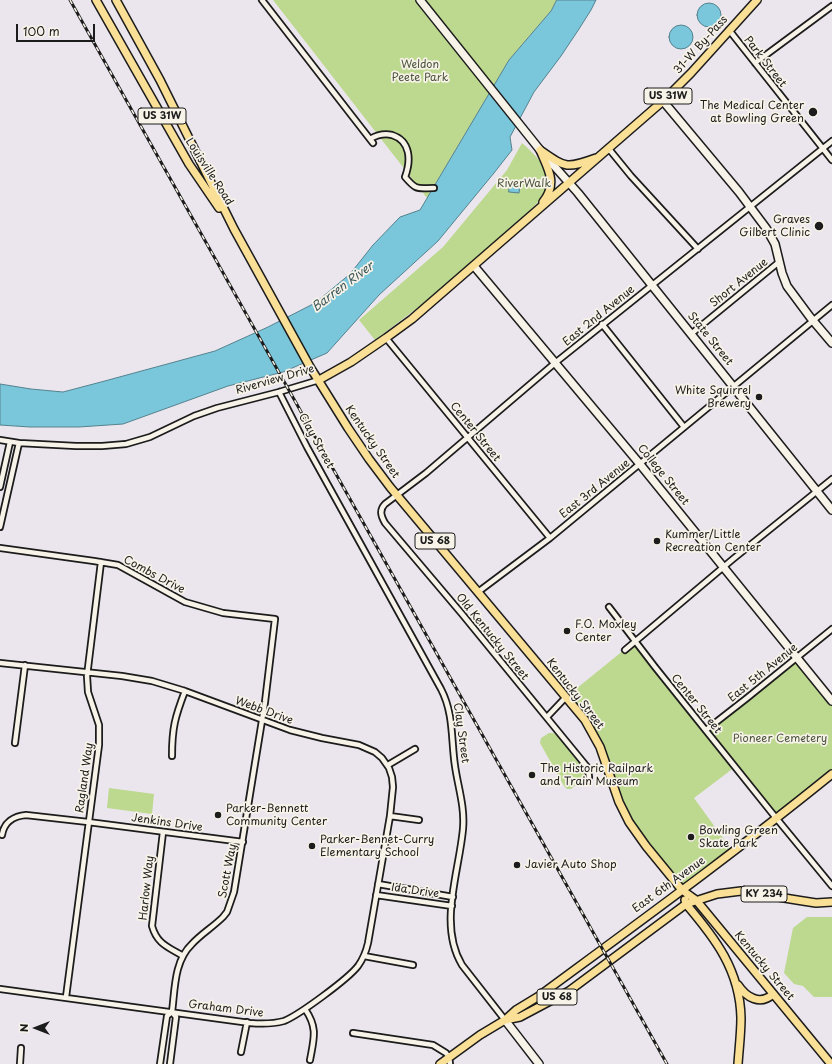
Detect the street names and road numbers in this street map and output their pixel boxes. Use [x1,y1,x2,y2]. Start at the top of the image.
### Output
street label: 31-W By-Pass [671,13,731,77]
street label: Park Street [741,34,789,90]
road number: US 31W [644,88,692,104]
road number: US 31W [138,108,186,124]
street label: Louisville Road [182,136,236,208]
street label: Short Avenue [707,256,771,310]
street label: East 2nd Avenue [560,283,638,349]
street label: State Street [684,310,736,368]
street label: Riverview Drive [234,362,316,398]
street label: Center Street [447,400,503,464]
street label: Kentucky Street [342,403,402,481]
street label: Clay Street [295,411,337,471]
street label: College Street [634,442,692,508]
street label: East 3rd Avenue [557,457,633,521]
road number: US 68 [415,533,455,549]
street label: Combs Drive [121,553,187,597]
street label: Old Kentucky Street [453,591,531,683]
street label: East 5th Avenue [726,641,800,705]
street label: Kentucky Street [543,656,607,732]
street label: Center Street [668,672,724,736]
street label: Webb Drive [233,694,295,728]
street label: Clay Street [450,702,472,764]
street label: Ragland Way [74,742,96,814]
street label: Jenkins Drive [131,811,203,835]
street label: Scott Way [216,843,240,899]
street label: East 6th Avenue [630,854,708,916]
street label: Harlow Way [137,855,157,921]
street label: Ida Drive [390,881,440,901]
road number: KY 234 [741,886,787,902]
street label: Kentucky Street [731,929,797,1003]
road number: US 68 [537,989,577,1005]
street label: Graham Drive [188,998,264,1020]

